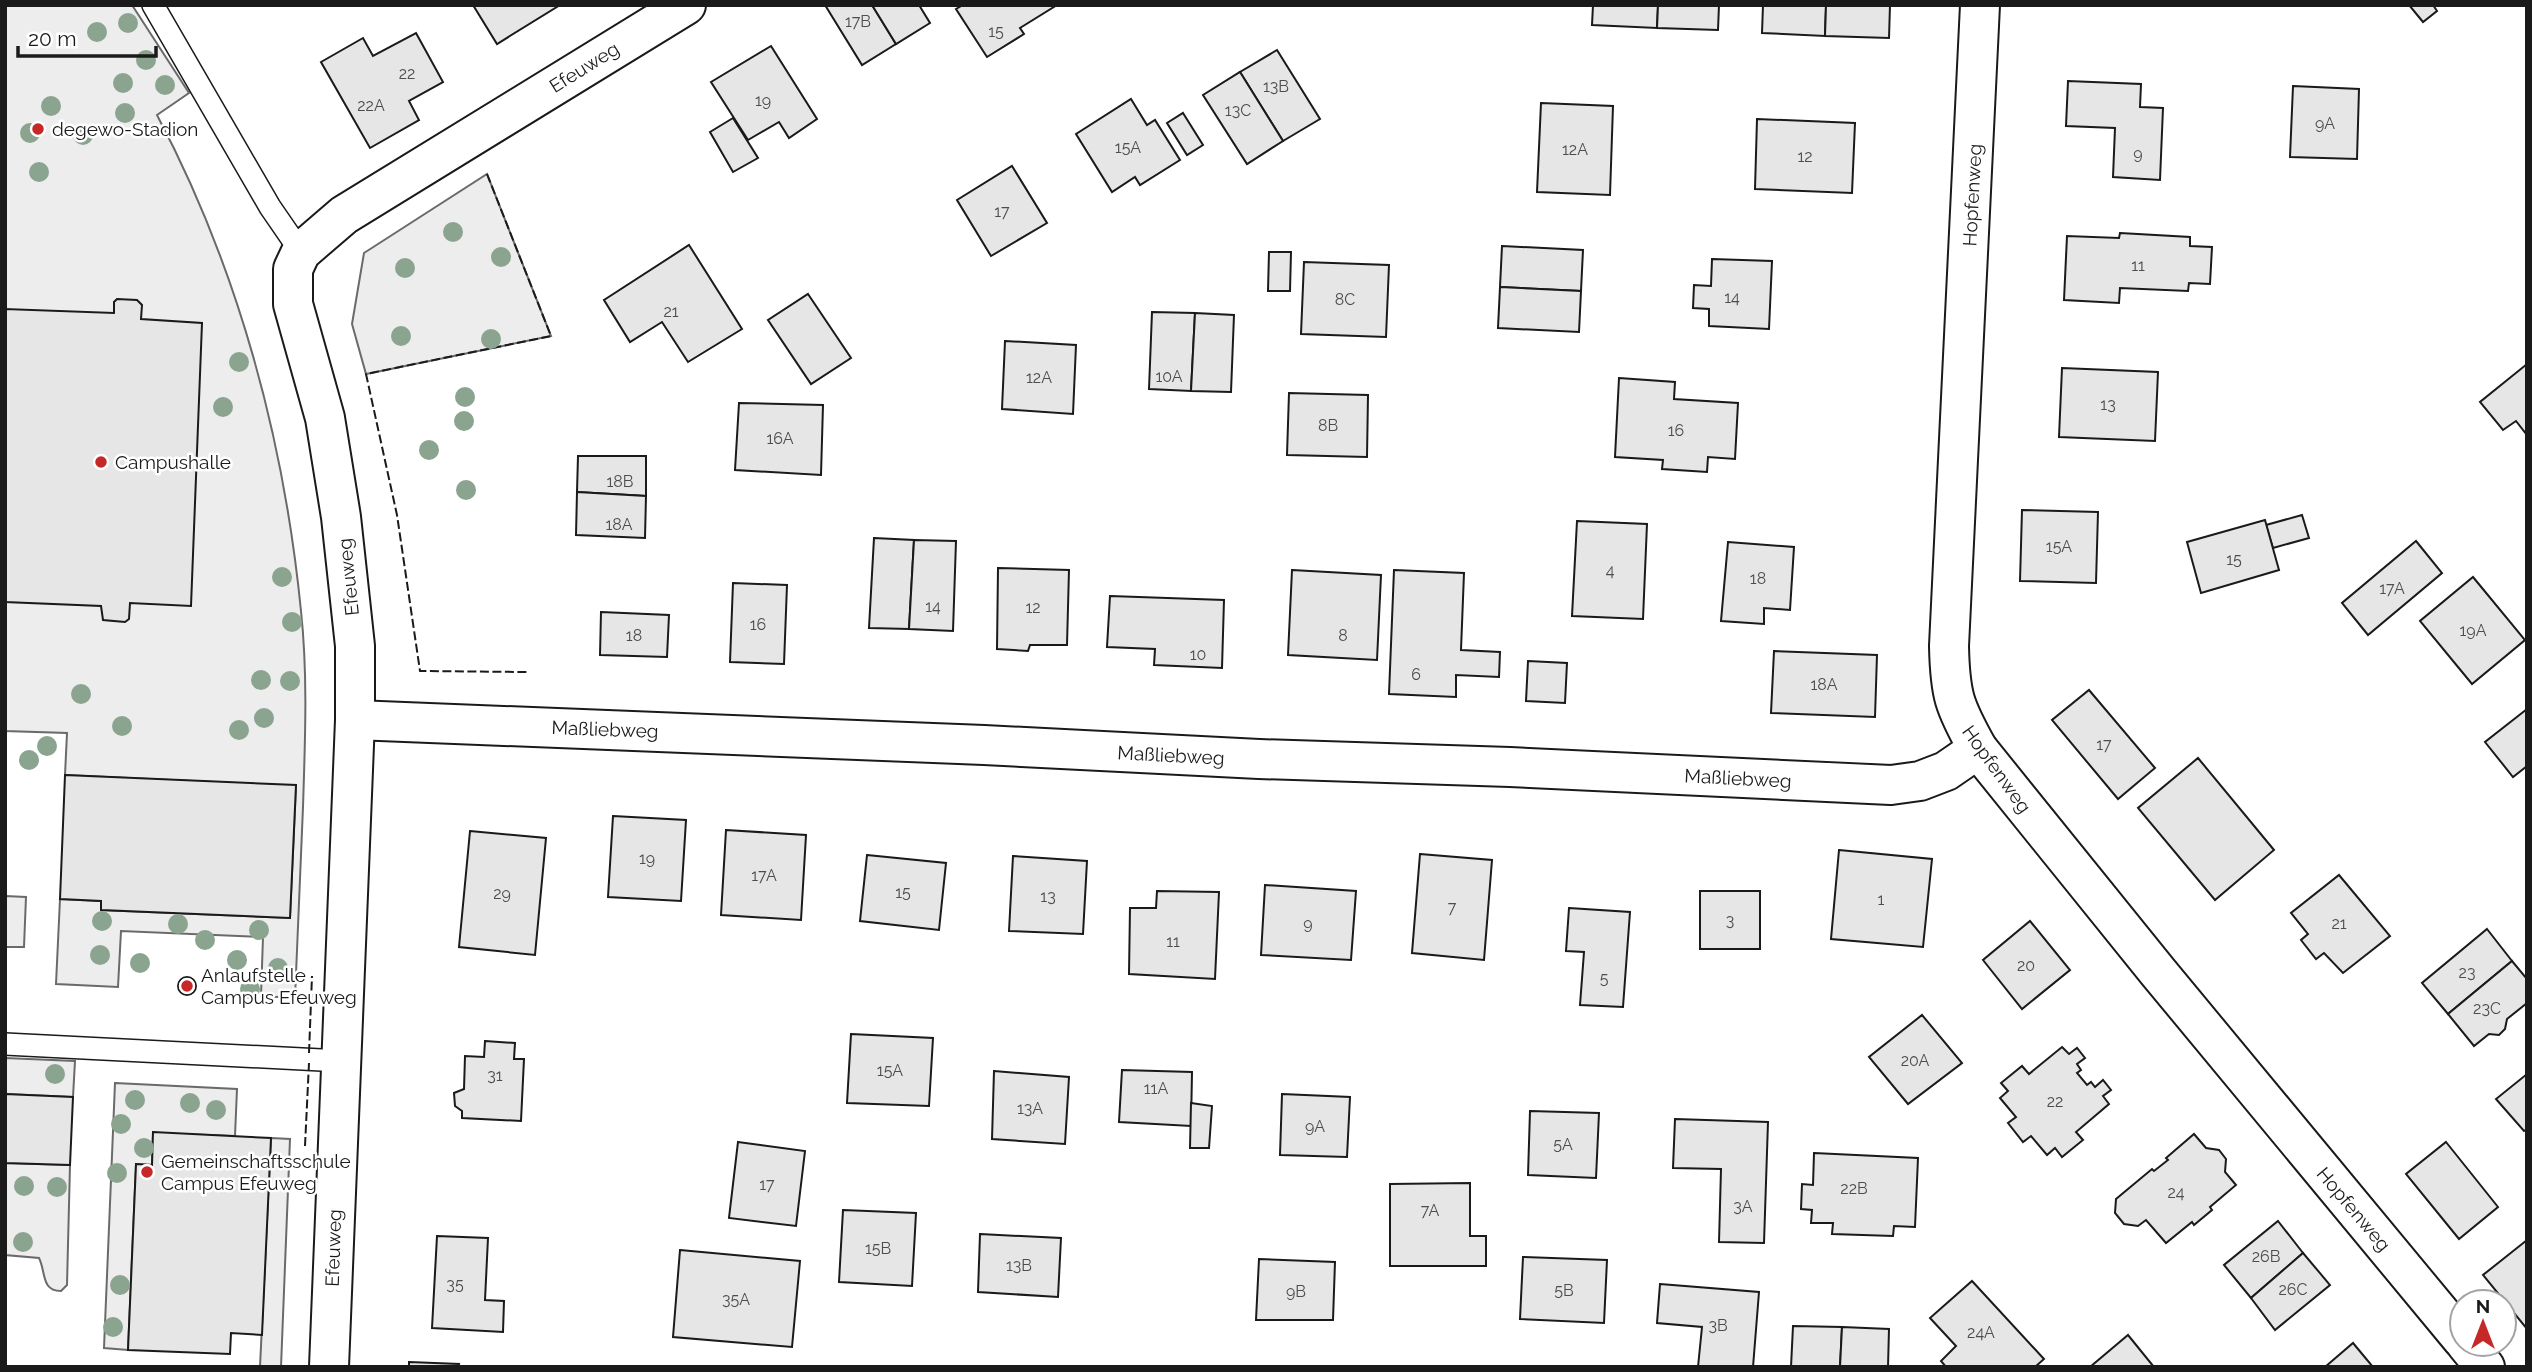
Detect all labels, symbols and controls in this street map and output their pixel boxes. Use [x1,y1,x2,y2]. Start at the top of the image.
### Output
house number: 17B [845,12,871,31]
scale bar [18,14,156,58]
house number: 15 [988,22,1004,41]
text: 20 m [28,26,76,51]
street label: Efeuweg [545,37,623,97]
house number: 22 [399,64,415,83]
house number: 13B [1263,77,1289,96]
house number: 19 [755,91,771,110]
house number: 22A [357,96,385,115]
house number: 13C [1225,101,1251,120]
house number: 9A [2315,114,2335,133]
place label: degewo-Stadion [52,118,198,140]
marker: degewo-Stadion [30,121,46,137]
house number: 15A [1115,138,1141,157]
house number: 12A [1562,140,1588,159]
street label: Hopfenweg [1958,143,1986,247]
house number: 9 [2133,144,2143,163]
house number: 12 [1797,147,1813,166]
house number: 17 [994,202,1010,221]
house number: 11 [2131,256,2145,275]
house number: 14 [1724,288,1740,307]
house number: 8C [1335,290,1355,309]
house number: 21 [663,302,679,321]
house number: 10A [1155,367,1183,386]
house number: 12A [1026,368,1052,387]
house number: 13 [2100,395,2116,414]
house number: 8B [1318,416,1338,435]
house number: 16 [1668,421,1684,440]
house number: 16A [766,429,794,448]
place label: Campushalle [115,451,231,473]
marker: Campushalle [93,454,109,470]
house number: 18B [607,472,634,491]
house number: 18A [606,515,633,534]
street label: Efeuweg [333,537,363,617]
house number: 15A [2046,537,2072,556]
house number: 15 [2226,550,2242,569]
house number: 4 [1606,561,1615,580]
house number: 18 [1750,569,1766,588]
house number: 17A [2379,579,2405,598]
house number: 14 [925,597,941,616]
house number: 12 [1025,598,1041,617]
house number: 16 [750,615,766,634]
house number: 19A [2459,621,2487,640]
house number: 18 [626,626,642,645]
house number: 8 [1338,626,1348,645]
house number: 10 [1190,645,1206,664]
house number: 6 [1411,665,1421,684]
house number: 18A [1811,675,1838,694]
street label: Maßliebweg [551,716,659,742]
street label: Hopfenweg [1958,721,2036,817]
house number: 17 [2096,735,2112,754]
street label: Maßliebweg [1117,741,1225,769]
street label: Maßliebweg [1684,764,1792,792]
house number: 19 [639,849,655,868]
house number: 17A [751,866,777,885]
house number: 15 [895,883,911,902]
house number: 29 [493,884,511,903]
house number: 13 [1040,887,1056,906]
house number: 1 [1878,890,1885,909]
house number: 7 [1448,898,1457,917]
house number: 3 [1726,911,1734,930]
house number: 9 [1303,914,1313,933]
house number: 21 [2331,914,2347,933]
house number: 11 [1166,932,1180,951]
house number: 20 [2017,956,2035,975]
house number: 23 [2459,963,2475,982]
place label: Anlaufstelle Campus Efeuweg [201,964,357,1008]
house number: 5 [1600,969,1609,988]
marker: Anlaufstelle Campus Efeuweg [179,978,195,994]
house number: 23C [2473,999,2501,1018]
house number: 20A [1901,1051,1930,1070]
house number: 15A [877,1061,903,1080]
house number: 31 [487,1066,503,1085]
house number: 11A [1144,1079,1168,1098]
house number: 22 [2047,1092,2063,1111]
house number: 13A [1017,1099,1043,1118]
house number: 9A [1305,1117,1325,1136]
house number: 5A [1553,1135,1573,1154]
place label: Gemeinschaftsschule Campus Efeuweg [161,1150,351,1194]
street label: Hopfenweg [2313,1163,2395,1255]
marker: Gemeinschaftsschule Campus Efeuweg [139,1164,155,1180]
house number: 17 [759,1175,775,1194]
house number: 22B [1840,1179,1868,1198]
house number: 24 [2167,1183,2185,1202]
house number: 3A [1733,1197,1753,1216]
house number: 7A [1421,1201,1440,1220]
street label: Efeuweg [321,1209,345,1287]
house number: 15B [865,1239,891,1258]
house number: 26B [2252,1247,2280,1266]
house number: 13B [1006,1256,1032,1275]
house number: 35 [446,1275,464,1294]
house number: 26C [2279,1280,2307,1299]
house number: 5B [1554,1281,1574,1300]
house number: 9B [1286,1282,1306,1301]
north arrow [2448,1288,2518,1358]
house number: 35A [722,1290,750,1309]
text: N [2476,1295,2490,1317]
house number: 3B [1708,1316,1728,1335]
house number: 24A [1967,1323,1995,1342]

